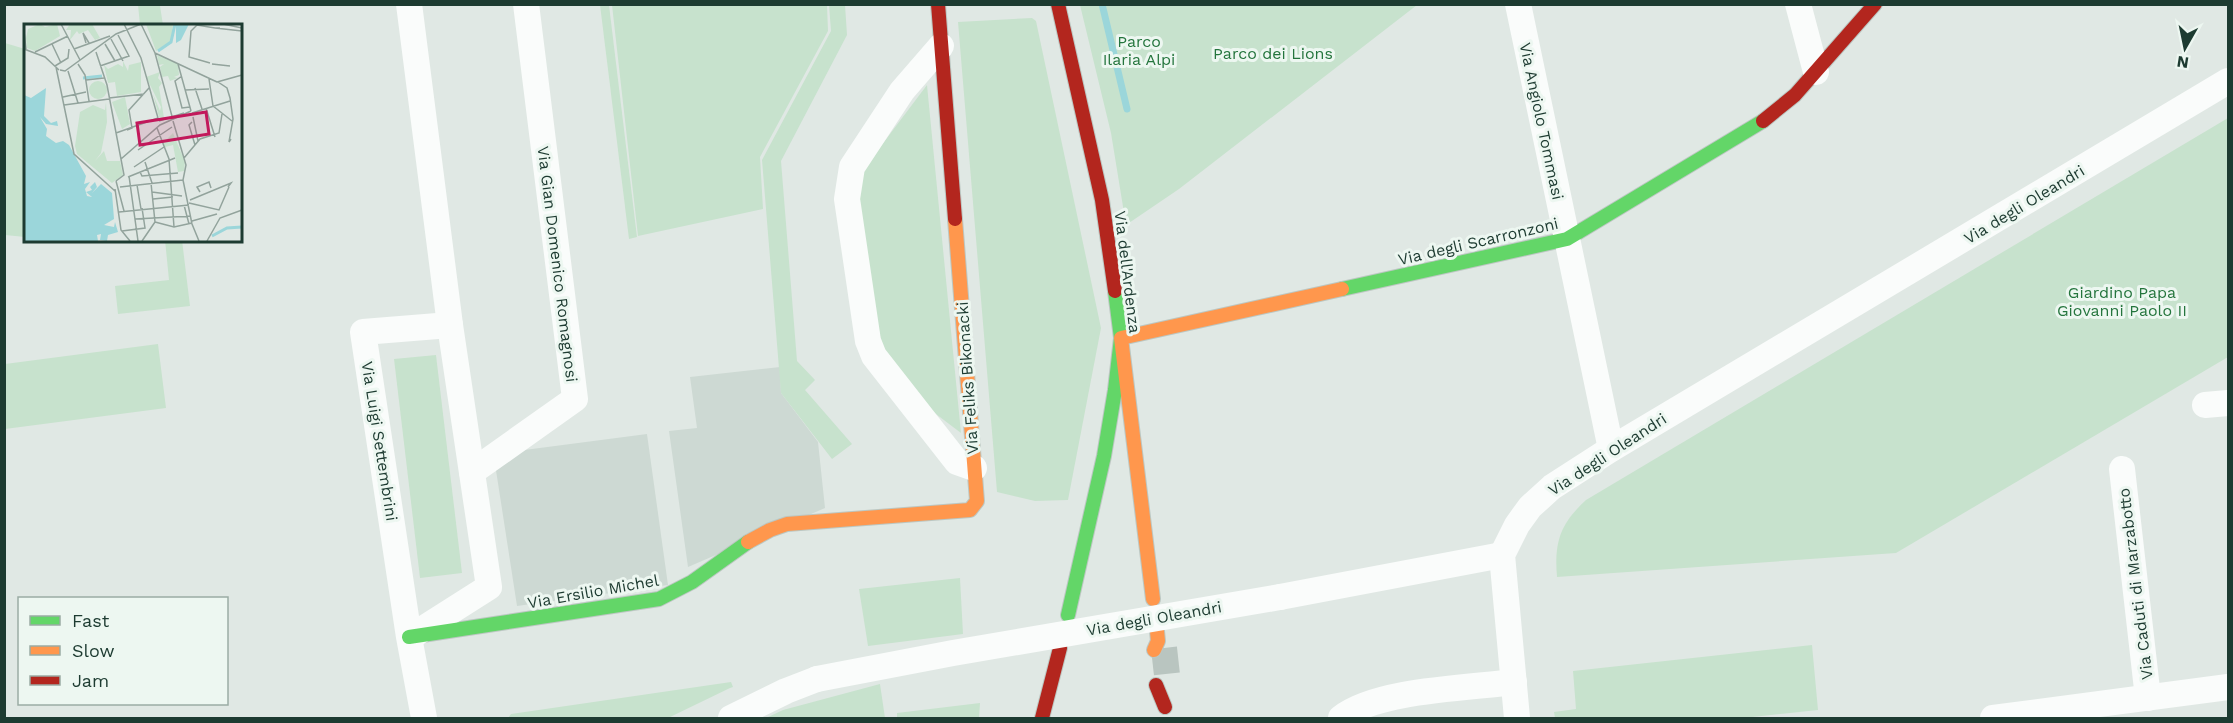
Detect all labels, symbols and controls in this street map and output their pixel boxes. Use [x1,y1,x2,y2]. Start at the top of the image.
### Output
north arrow [2155,18,2215,78]
inset map [24,24,242,242]
park label: Parco Ilaria Alpi [1103,32,1175,69]
street label: Via Angiolo Tommasi [1516,41,1567,201]
park label: Parco dei Lions [1213,44,1333,63]
text: N [2175,52,2190,73]
street label: Via Gian Domenico Romagnosi [534,145,581,383]
street label: Via degli Oleandri [1961,161,2088,248]
street label: Via dell'Ardenza [1111,210,1144,334]
street label: Via degli Scarronzoni [1396,214,1560,269]
park label: Giardino Papa Giovanni Paolo II [2057,283,2187,320]
street label: Via Feliks Bikonacki [953,301,982,455]
street label: Via Luigi Settembrini [357,360,402,522]
street label: Via degli Oleandri [1545,409,1670,500]
street label: Via Caduti di Marzabotto [2114,487,2157,681]
street label: Via Ersilio Michel [526,571,660,612]
legend [18,597,228,705]
street label: Via degli Oleandri [1085,597,1223,640]
text: Fast [72,610,110,631]
text: Slow [72,640,115,661]
text: Jam [72,670,109,691]

